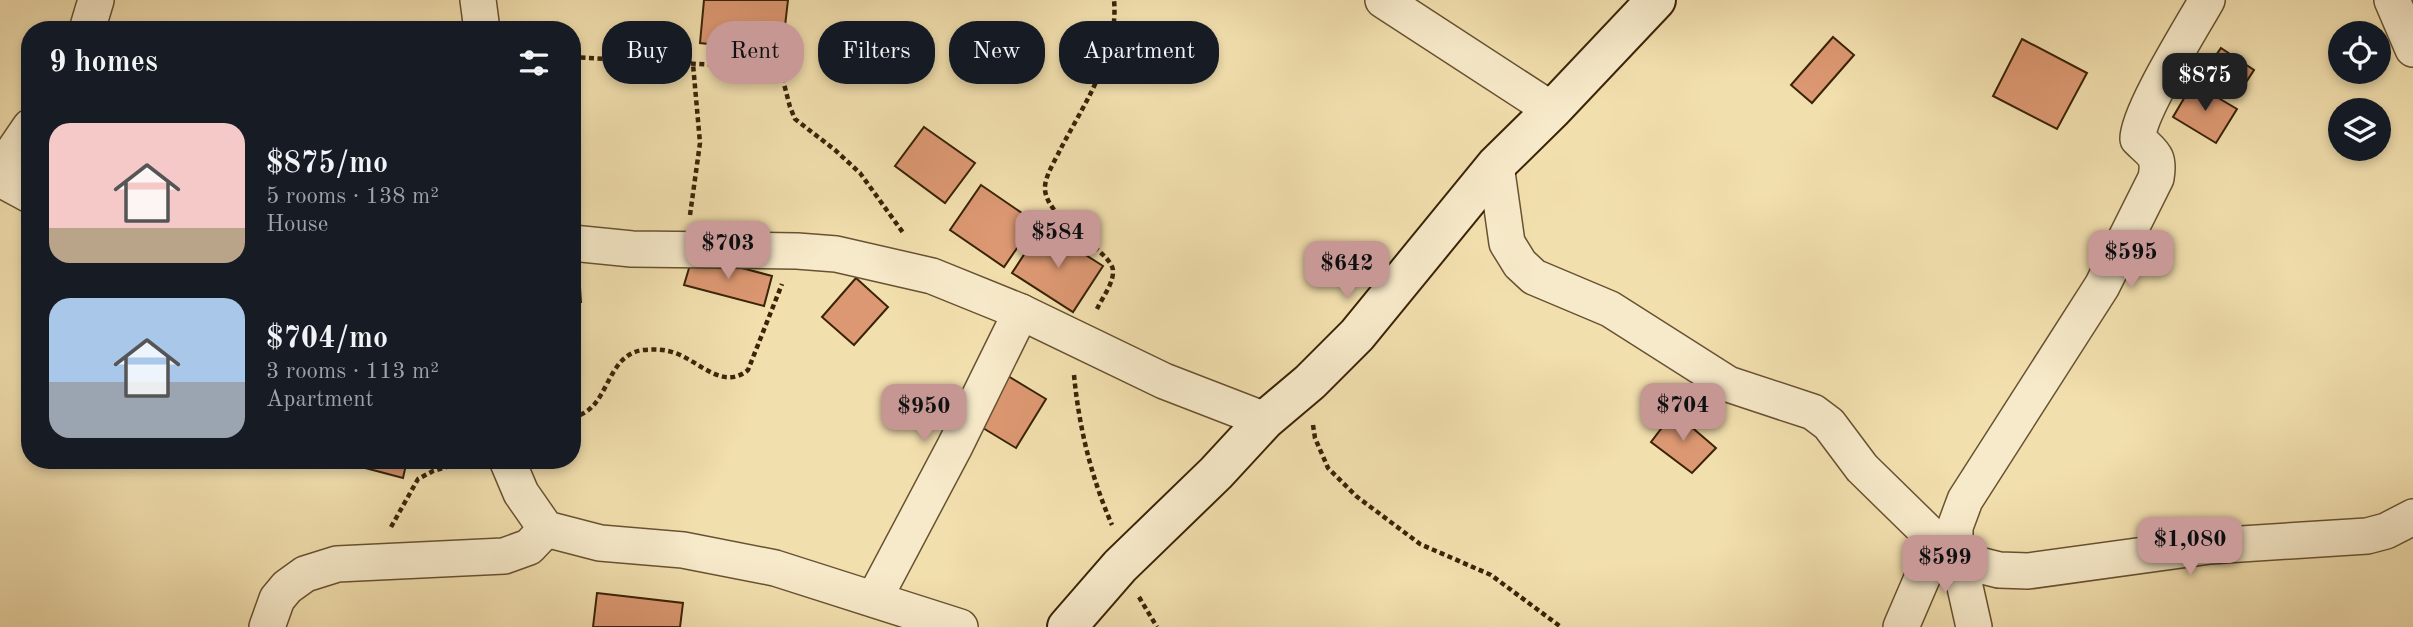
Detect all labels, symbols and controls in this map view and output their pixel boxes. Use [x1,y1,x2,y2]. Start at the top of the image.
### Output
chip: Buy [602,21,692,84]
chip: Rent [706,21,804,84]
chip: Filters [818,21,935,84]
chip: New [949,21,1045,84]
chip: Apartment [1059,21,1219,84]
map controls [2328,21,2391,161]
button: locate [2328,21,2391,84]
icon: filters [515,44,553,82]
text: 9 homes [49,48,158,78]
pin: $875 [2164,54,2246,113]
text: $875 [2178,64,2232,87]
button: layers [2328,98,2391,161]
text: $875/mo [266,149,388,179]
icon: home [105,151,189,235]
text: 5 rooms · 138 m² [266,185,439,208]
pin: $584 [1017,210,1099,270]
text: House [266,213,328,236]
text: $584 [1031,221,1085,244]
pin: $703 [687,222,769,281]
pin: $595 [2090,230,2172,290]
text: $703 [701,232,755,255]
text: $595 [2104,241,2158,264]
pin: $642 [1306,242,1388,301]
text: $642 [1320,252,1374,275]
text: $704/mo [266,324,388,354]
icon: home [105,326,189,410]
text: 3 rooms · 113 m² [266,360,439,383]
pin: $950 [883,384,965,444]
pin: $704 [1642,384,1724,443]
text: Apartment [266,388,374,411]
text: $704 [1656,394,1710,417]
text: $950 [897,395,951,418]
pin: $1,080 [2133,518,2247,577]
text: $1,080 [2153,528,2227,551]
pin: $599 [1904,536,1986,595]
text: $599 [1918,546,1972,569]

